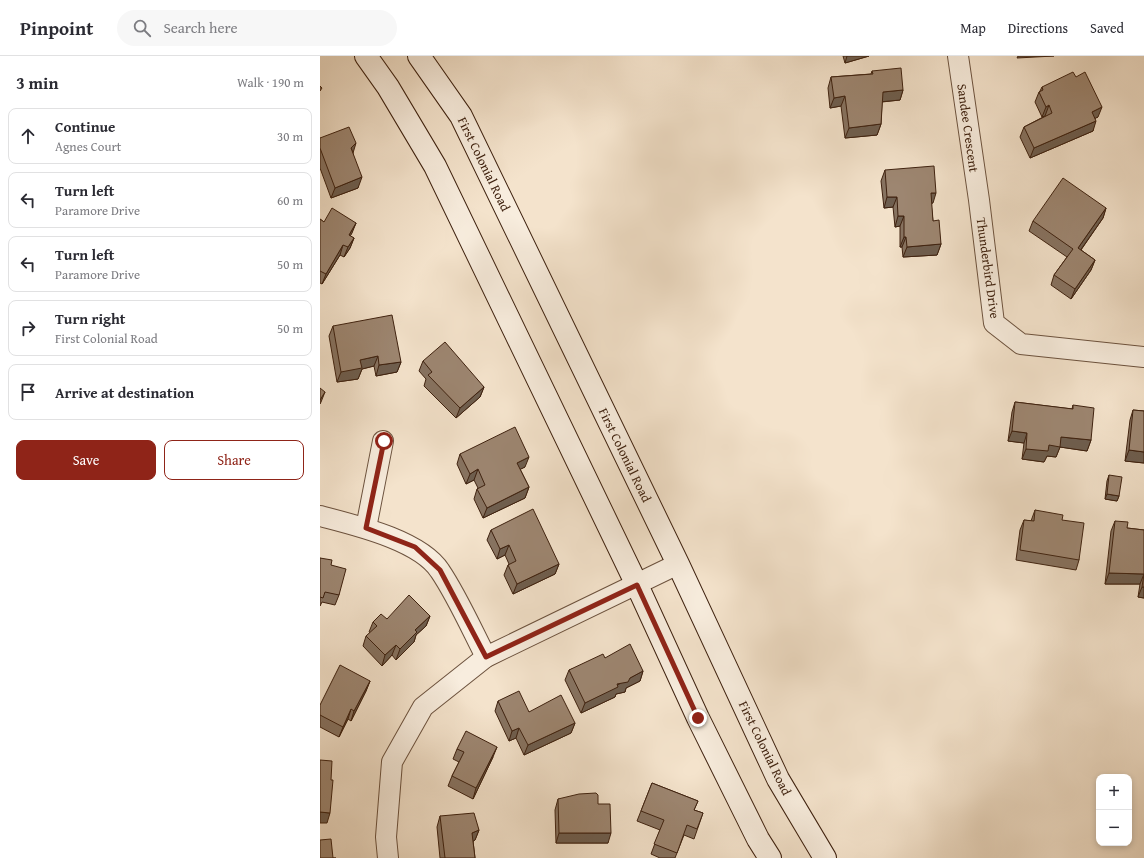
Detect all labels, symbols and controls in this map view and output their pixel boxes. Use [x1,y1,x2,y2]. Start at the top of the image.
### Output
search box [117,10,397,46]
text: Pinpoint [20,14,93,42]
icon: search [131,17,153,39]
text: Search here [163,17,237,38]
text: Map [960,18,986,38]
text: Directions [1008,18,1068,38]
text: Saved [1090,18,1124,38]
text: 3 min [16,70,58,95]
text: Walk · 190 m [237,73,304,92]
street label: Sandee Crescent [952,83,984,174]
street label: First Colonial Road [453,114,515,214]
text: Continue [55,116,116,137]
icon: ahead [17,125,39,147]
text: 30 m [277,127,303,146]
text: Agnes Court [55,137,121,156]
text: Turn left [55,180,114,201]
icon: left [17,189,39,211]
text: 60 m [277,191,303,210]
text: Paramore Drive [55,201,140,220]
street label: Thunderbird Drive [972,216,1004,320]
text: Turn left [55,244,114,265]
icon: left [17,253,39,275]
text: 50 m [277,255,303,274]
text: Paramore Drive [55,265,140,284]
text: Turn right [55,308,126,329]
icon: right [17,317,39,339]
text: 50 m [277,319,303,338]
text: First Colonial Road [55,329,158,348]
icon: arrive [17,381,39,403]
text: Arrive at destination [55,382,194,403]
street label: First Colonial Road [594,405,656,505]
route start [375,432,393,450]
button: Save [16,440,156,480]
button: Share [164,440,304,480]
street label: First Colonial Road [734,698,796,798]
route end [689,709,707,727]
map controls [1096,774,1132,846]
button: + [1096,774,1132,810]
button: − [1096,810,1132,846]

